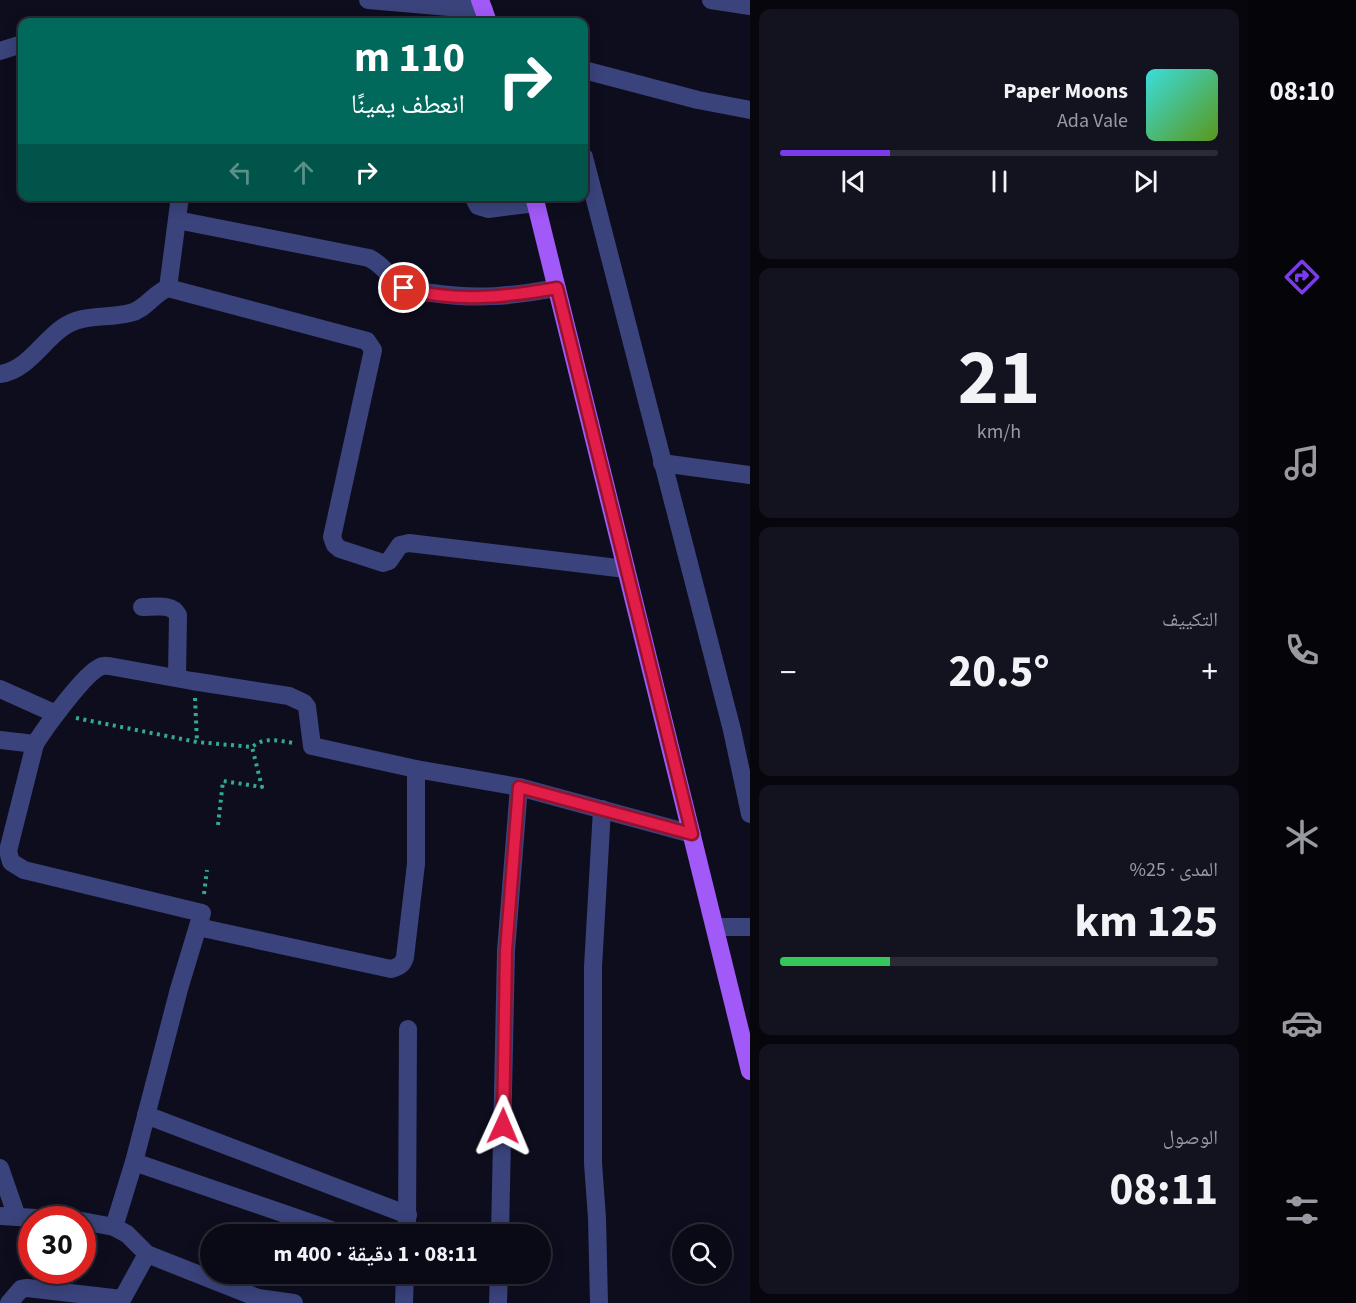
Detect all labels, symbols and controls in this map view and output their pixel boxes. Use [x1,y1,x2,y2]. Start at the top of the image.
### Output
text: 110 m [354,28,465,88]
icon: right [486,42,564,120]
text: 08:10 [1269,72,1335,111]
text: Paper Moons [1003,75,1128,107]
text: انعطف يمينًا [351,85,465,124]
text: Ada Vale [1057,107,1128,135]
icon: left [224,156,257,189]
icon: ahead [287,156,320,189]
icon: right [350,156,383,189]
icon: previous [837,165,870,198]
icon: pause [983,165,1016,198]
icon: next [1129,165,1162,198]
icon: directions [1281,256,1323,298]
pin [378,262,429,313]
icon: arrive [387,271,420,304]
text: 21 [958,323,1040,434]
text: km/h [977,418,1021,446]
icon: music [1281,442,1323,484]
text: التكييف [1162,606,1218,634]
icon: phone [1281,629,1323,671]
text: 20.5° [948,640,1050,704]
text: − [780,649,796,696]
text: + [1202,649,1218,696]
icon: climate [1281,816,1323,858]
text: المدى · 25% [1130,856,1218,884]
text: 125 km [1074,890,1218,954]
icon: car [1281,1002,1323,1044]
position arrow [471,1094,535,1158]
text: الوصول [1163,1124,1218,1152]
text: 08:11 [1109,1158,1218,1222]
icon: filters [1281,1189,1323,1231]
speed limit sign: 30 [18,1206,96,1284]
map controls [672,1224,732,1284]
button: search [672,1224,732,1284]
text: 08:11 · 1 دقيقة · 400 m [273,1238,478,1270]

